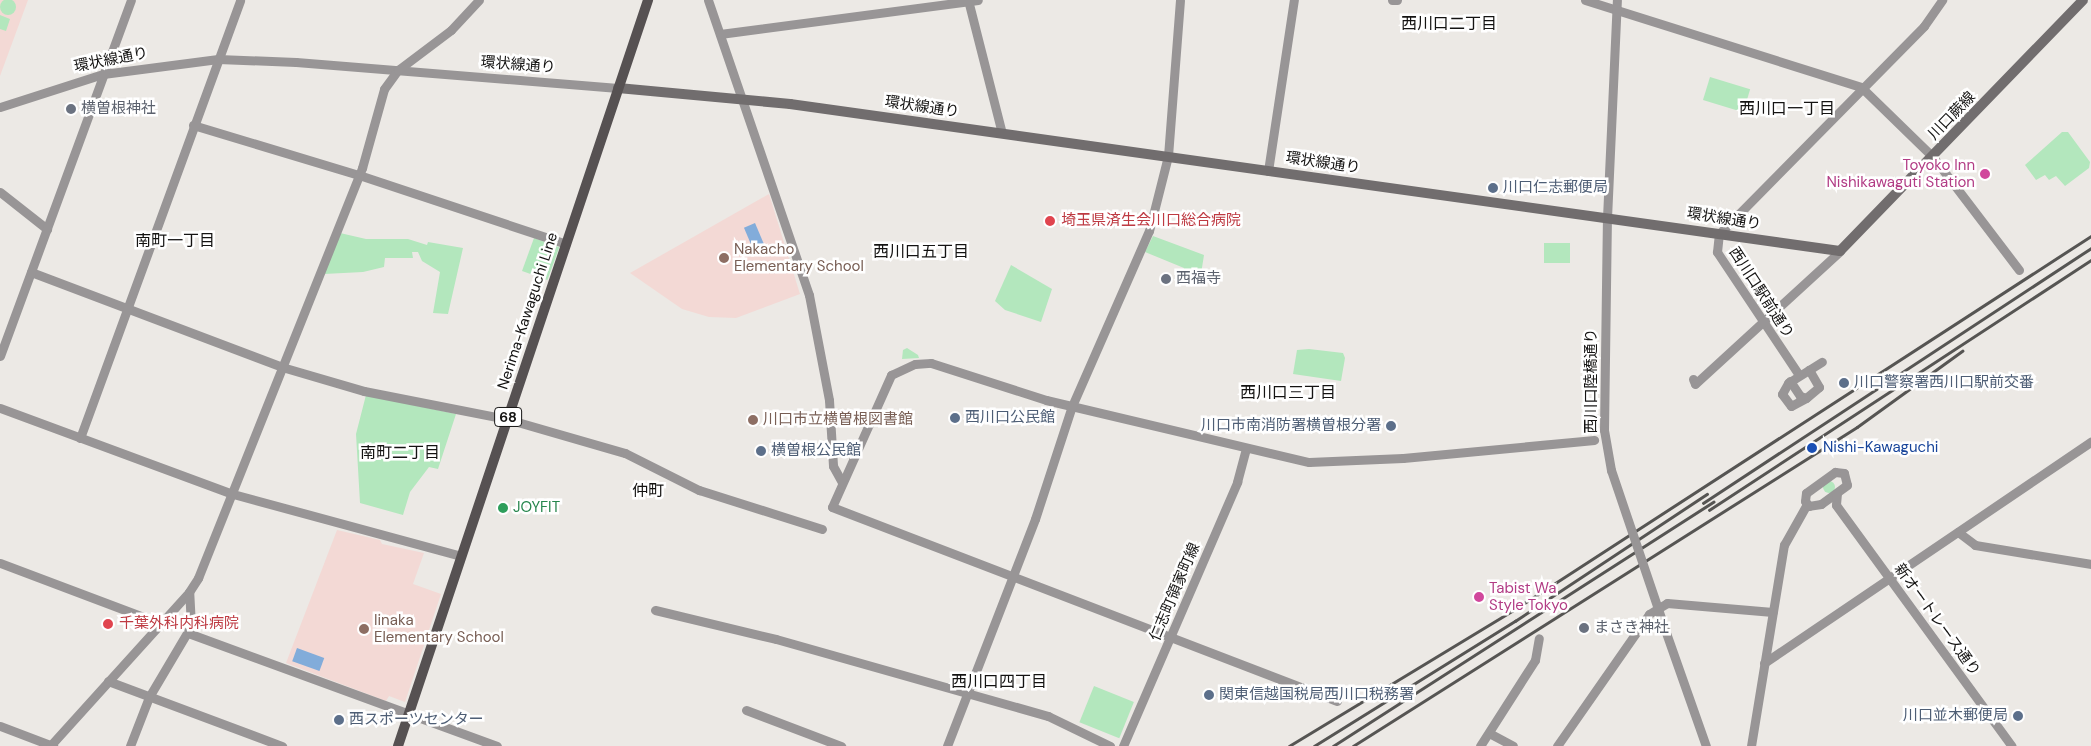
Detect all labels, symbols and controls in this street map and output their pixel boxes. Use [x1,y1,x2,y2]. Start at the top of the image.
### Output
district label: 西川口二丁目 [1401,14,1497,34]
street label: 環状線通り [72,44,150,76]
street label: 環状線通り [480,53,556,77]
street label: 川口蕨線 [1925,88,1979,144]
street label: 環状線通り [884,93,960,121]
district label: 西川口一丁目 [1739,99,1835,119]
place label: 横曽根神社 [81,100,156,118]
marker: 横曽根神社 [65,103,77,115]
street label: 環状線通り [1285,149,1361,177]
place label: Toyoko Inn Nishikawaguti Station [1826,156,1975,191]
marker: Toyoko Inn Nishikawaguti Station [1979,168,1991,180]
place label: 川口仁志郵便局 [1503,179,1608,197]
marker: 川口仁志郵便局 [1487,182,1499,194]
street label: 環状線通り [1686,204,1762,234]
place label: 埼玉県済生会川口総合病院 [1061,212,1241,230]
marker: 埼玉県済生会川口総合病院 [1043,214,1057,228]
street label: Nerima-Kawaguchi Line [494,230,562,392]
district label: 南町一丁目 [135,231,215,251]
place label: Nakacho Elementary School [734,240,864,275]
district label: 西川口五丁目 [873,242,969,262]
street label: 西川口駅前通り [1725,244,1797,342]
marker: Nakacho Elementary School [718,252,730,264]
place label: 西福寺 [1176,270,1221,288]
marker: 西福寺 [1160,273,1172,285]
street label: 西川口陸橋通り [1583,329,1601,433]
place label: 川口警察署西川口駅前交番 [1854,374,2034,392]
marker: 川口警察署西川口駅前交番 [1838,377,1850,389]
district label: 西川口三丁目 [1240,383,1336,403]
road number: 68 [493,406,523,428]
place label: 西川口公民館 [965,409,1055,427]
place label: 川口市立横曽根図書館 [763,411,913,429]
marker: 西川口公民館 [949,412,961,424]
marker: 川口市立横曽根図書館 [747,414,759,426]
place label: 川口市南消防署横曽根分署 [1201,417,1381,435]
marker: 川口市南消防署横曽根分署 [1385,420,1397,432]
place label: Nishi-Kawaguchi [1823,439,1938,457]
marker: Nishi-Kawaguchi [1805,441,1819,455]
place label: 横曽根公民館 [771,442,861,460]
district label: 南町二丁目 [360,443,440,463]
marker: 横曽根公民館 [755,445,767,457]
district label: 仲町 [632,481,664,501]
place label: JOYFIT [513,499,560,517]
marker: JOYFIT [497,502,509,514]
street label: 仁志町領家町線 [1146,540,1204,644]
street label: 新オートレース通り [1890,560,1984,680]
place label: Tabist Wa Style Tokyo [1489,579,1568,614]
marker: Tabist Wa Style Tokyo [1473,591,1485,603]
place label: Iinaka Elementary School [374,611,504,646]
place label: 千葉外科内科病院 [119,615,239,633]
marker: 千葉外科内科病院 [101,617,115,631]
place label: まさき神社 [1594,619,1669,637]
marker: まさき神社 [1578,622,1590,634]
marker: Iinaka Elementary School [358,623,370,635]
district label: 西川口四丁目 [951,672,1047,692]
place label: 関東信越国税局西川口税務署 [1219,686,1414,704]
marker: 関東信越国税局西川口税務署 [1203,689,1215,701]
place label: 川口並木郵便局 [1903,707,2008,725]
marker: 川口並木郵便局 [2012,710,2024,722]
place label: 西スポーツセンター [349,711,484,729]
marker: 西スポーツセンター [333,714,345,726]

